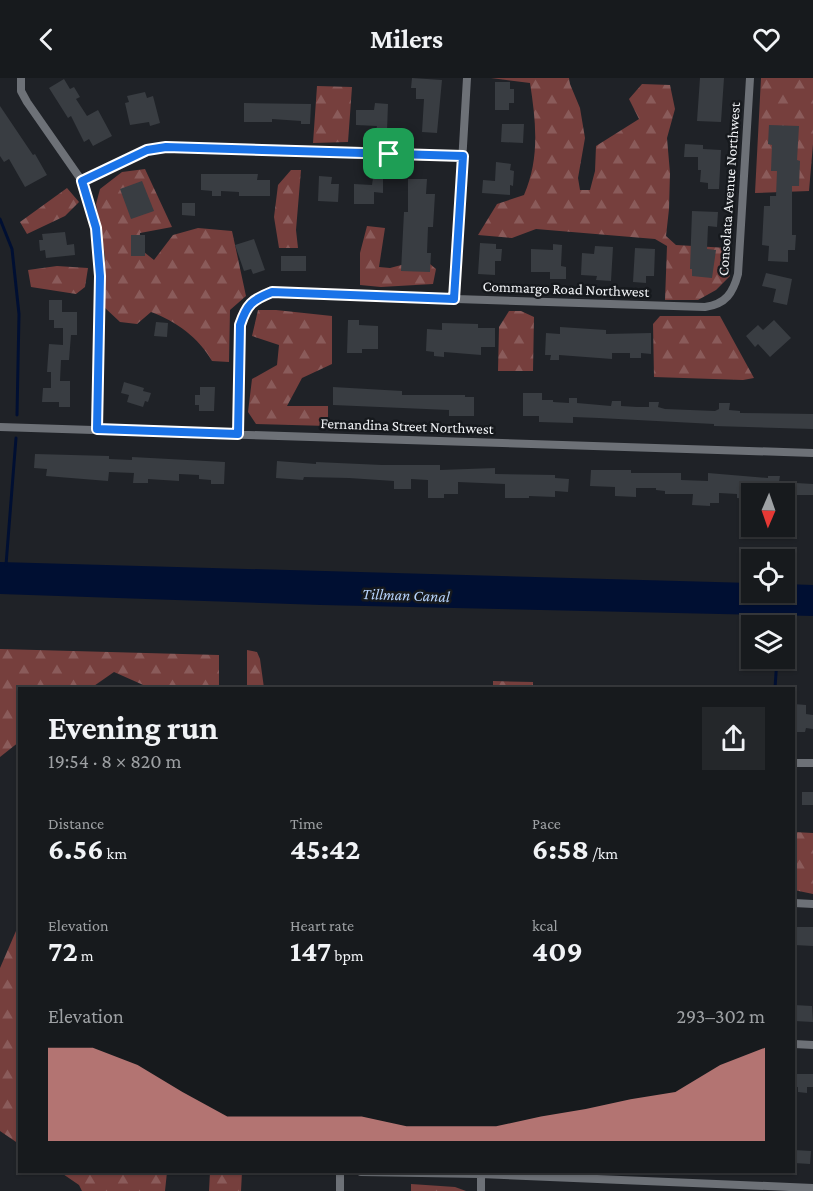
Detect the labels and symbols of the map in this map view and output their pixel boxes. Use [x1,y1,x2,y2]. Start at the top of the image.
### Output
street label: Consolata Avenue Northwest [715,101,743,276]
pin [363,128,414,179]
street label: Commargo Road Northwest [482,278,651,301]
street label: Fernandina Street Northwest [320,415,495,437]
north arrow [741,483,795,537]
water label: Tillman Canal [362,585,451,605]

